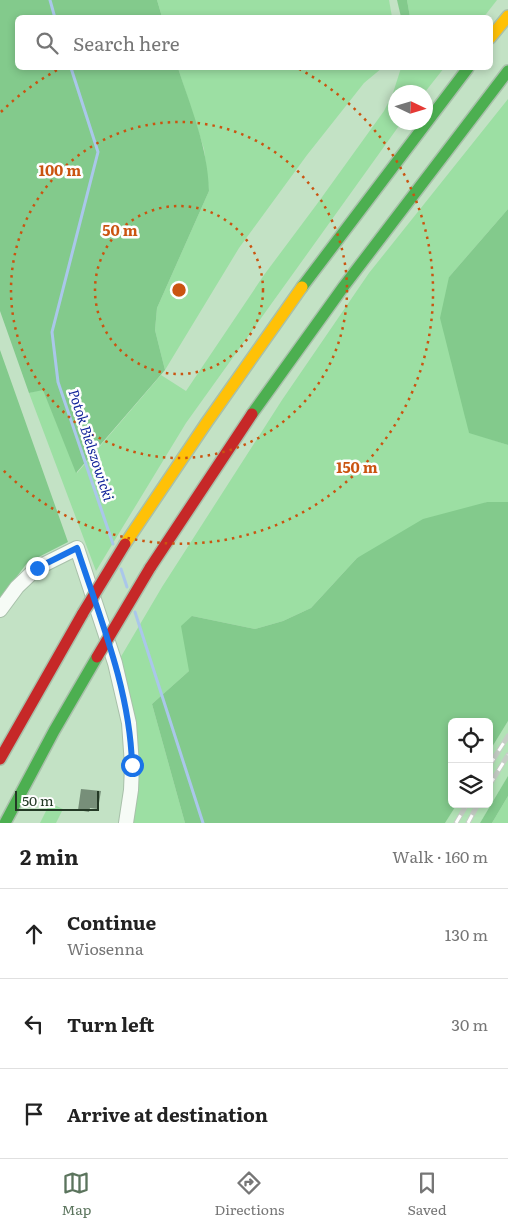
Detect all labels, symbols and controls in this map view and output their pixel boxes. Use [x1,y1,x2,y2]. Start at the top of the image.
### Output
search box [15,15,493,70]
icon: search [33,29,61,57]
text: Search here [73,29,180,57]
north arrow [388,85,433,130]
text: 100 m [39,158,81,181]
text: 50 m [102,218,138,241]
centre of rings [170,281,188,299]
water label: Potok Bielszowicki [64,386,120,504]
text: 150 m [336,455,378,478]
route end [26,557,49,580]
map controls [448,718,493,808]
button: locate [448,718,493,763]
route start [121,754,144,777]
button: layers [448,763,493,808]
scale bar [15,788,99,811]
text: 50 m [22,790,54,810]
text: 2 min [20,840,79,871]
text: Walk · 160 m [392,844,488,868]
text: Continue [67,908,156,936]
icon: ahead [20,920,48,948]
text: 130 m [445,922,488,946]
text: Wiosenna [67,936,144,960]
icon: left [20,1010,48,1038]
text: Turn left [67,1010,154,1038]
text: 30 m [451,1012,488,1036]
icon: arrive [20,1100,48,1128]
text: Arrive at destination [67,1100,268,1128]
tab: Map [62,1169,91,1219]
tab: Directions [214,1169,284,1219]
tab: Saved [407,1169,446,1219]

